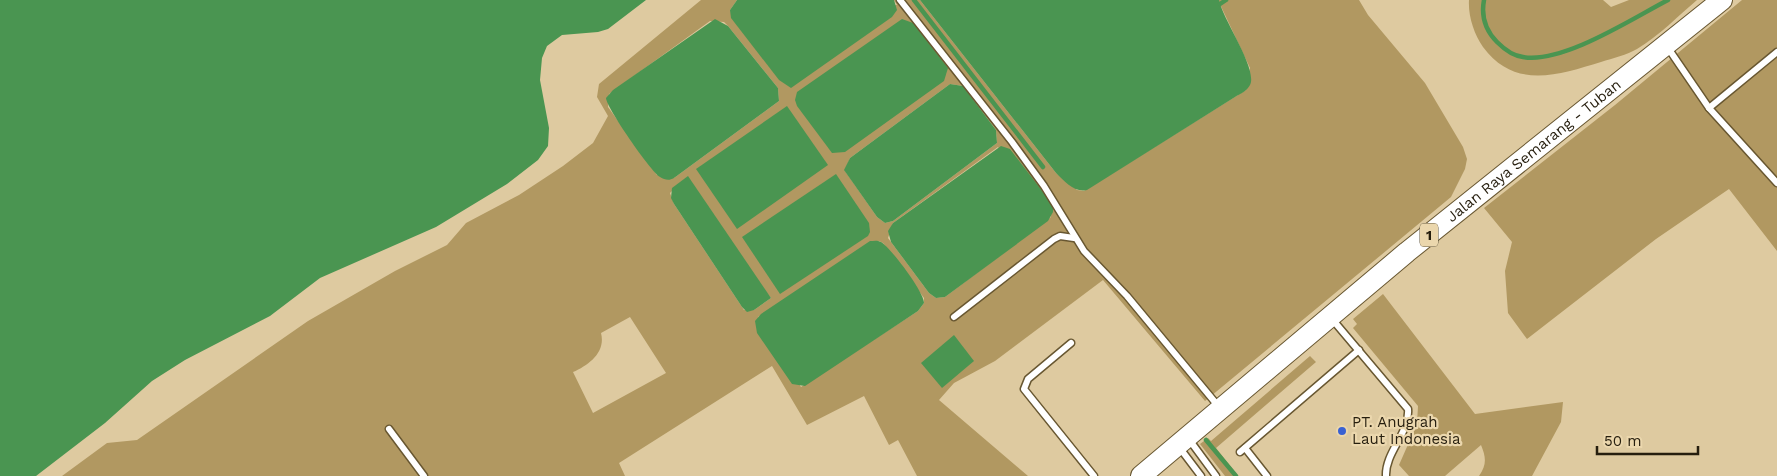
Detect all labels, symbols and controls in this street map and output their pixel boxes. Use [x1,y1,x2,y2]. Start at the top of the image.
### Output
street label: Jalan Raya Semarang - Tuban [1443,76,1624,226]
road number: 1 [1420,224,1438,246]
place label: PT. Anugrah Laut Indonesia [1352,413,1461,448]
scale bar [1597,424,1698,456]
marker: PT. Anugrah Laut Indonesia [1336,425,1348,437]
text: 50 m [1604,432,1641,450]

